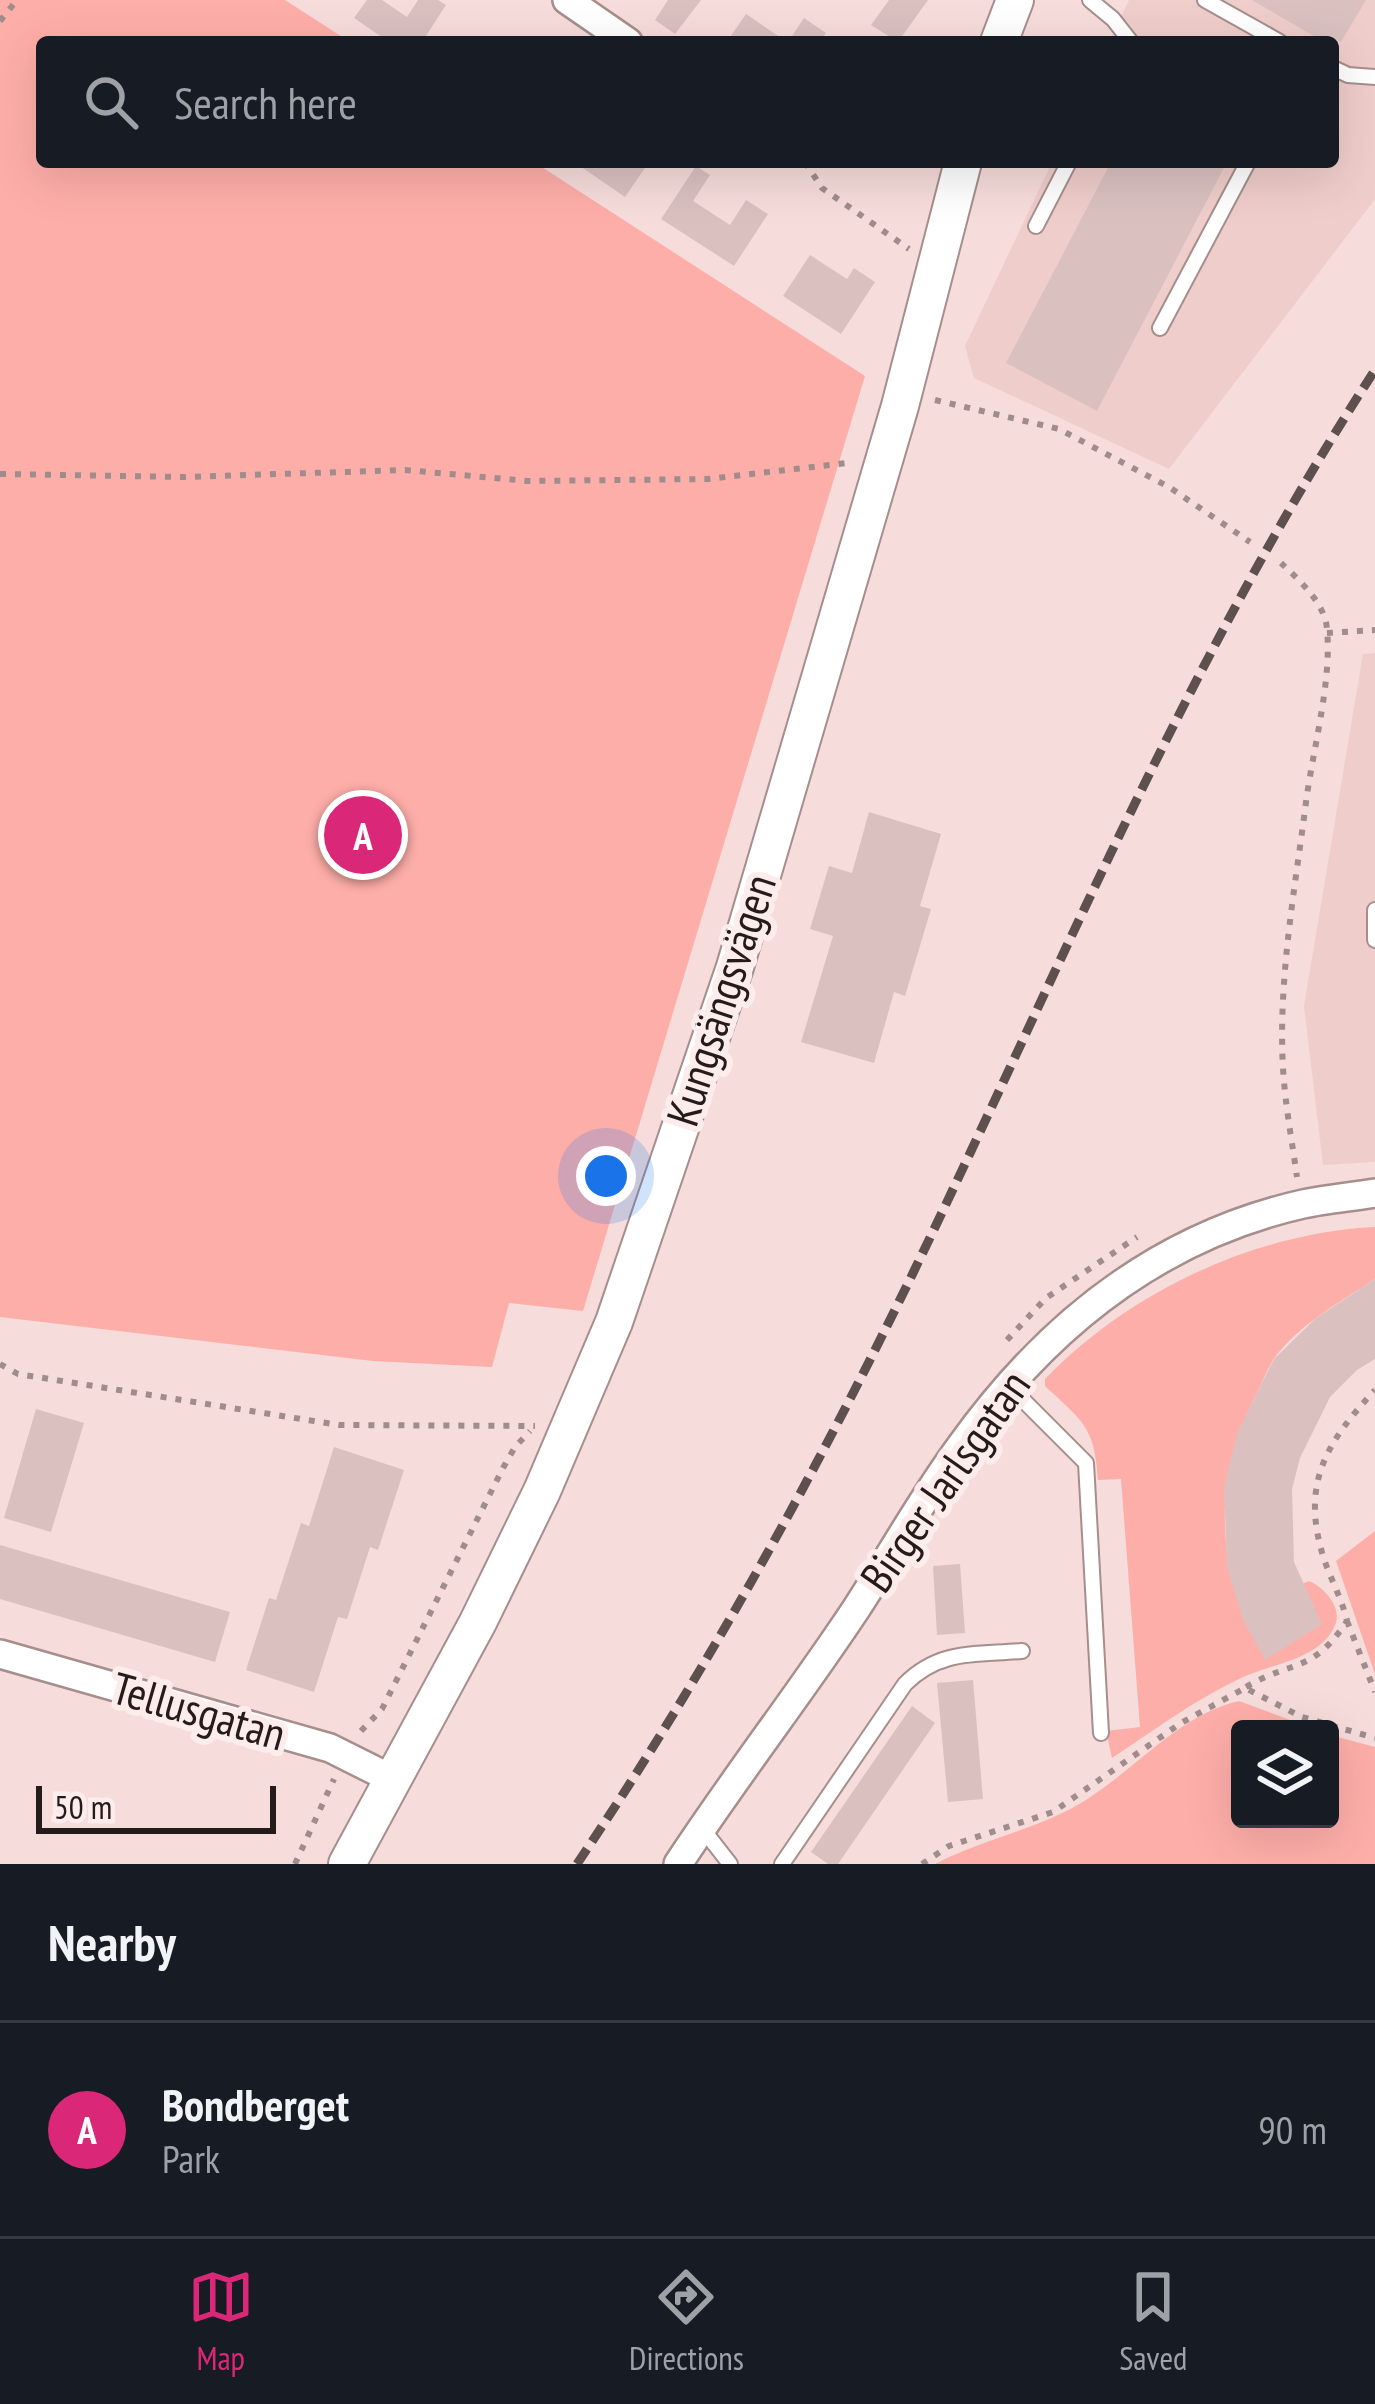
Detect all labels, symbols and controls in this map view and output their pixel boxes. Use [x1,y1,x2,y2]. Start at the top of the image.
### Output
search box [36,36,1339,168]
icon: search [78,69,144,135]
text: Search here [174,73,357,131]
pin: A [324,790,402,880]
street label: Kungsängsvägen [652,867,788,1133]
your location [576,1146,636,1206]
street label: Birger Jarlsgatan [847,1358,1042,1603]
street label: Tellusgatan [106,1658,293,1762]
map controls [1231,1720,1339,1828]
button: layers [1231,1720,1339,1828]
scale bar [36,1780,276,1833]
text: 50 m [54,1785,112,1828]
text: Nearby [48,1909,176,1975]
text: Bondberget [162,2075,349,2133]
text: A [77,2104,97,2155]
text: 90 m [1258,2104,1327,2155]
text: Park [162,2133,220,2184]
tab: Map [188,2264,254,2379]
tab: Directions [629,2264,744,2379]
tab: Saved [1119,2264,1187,2379]

